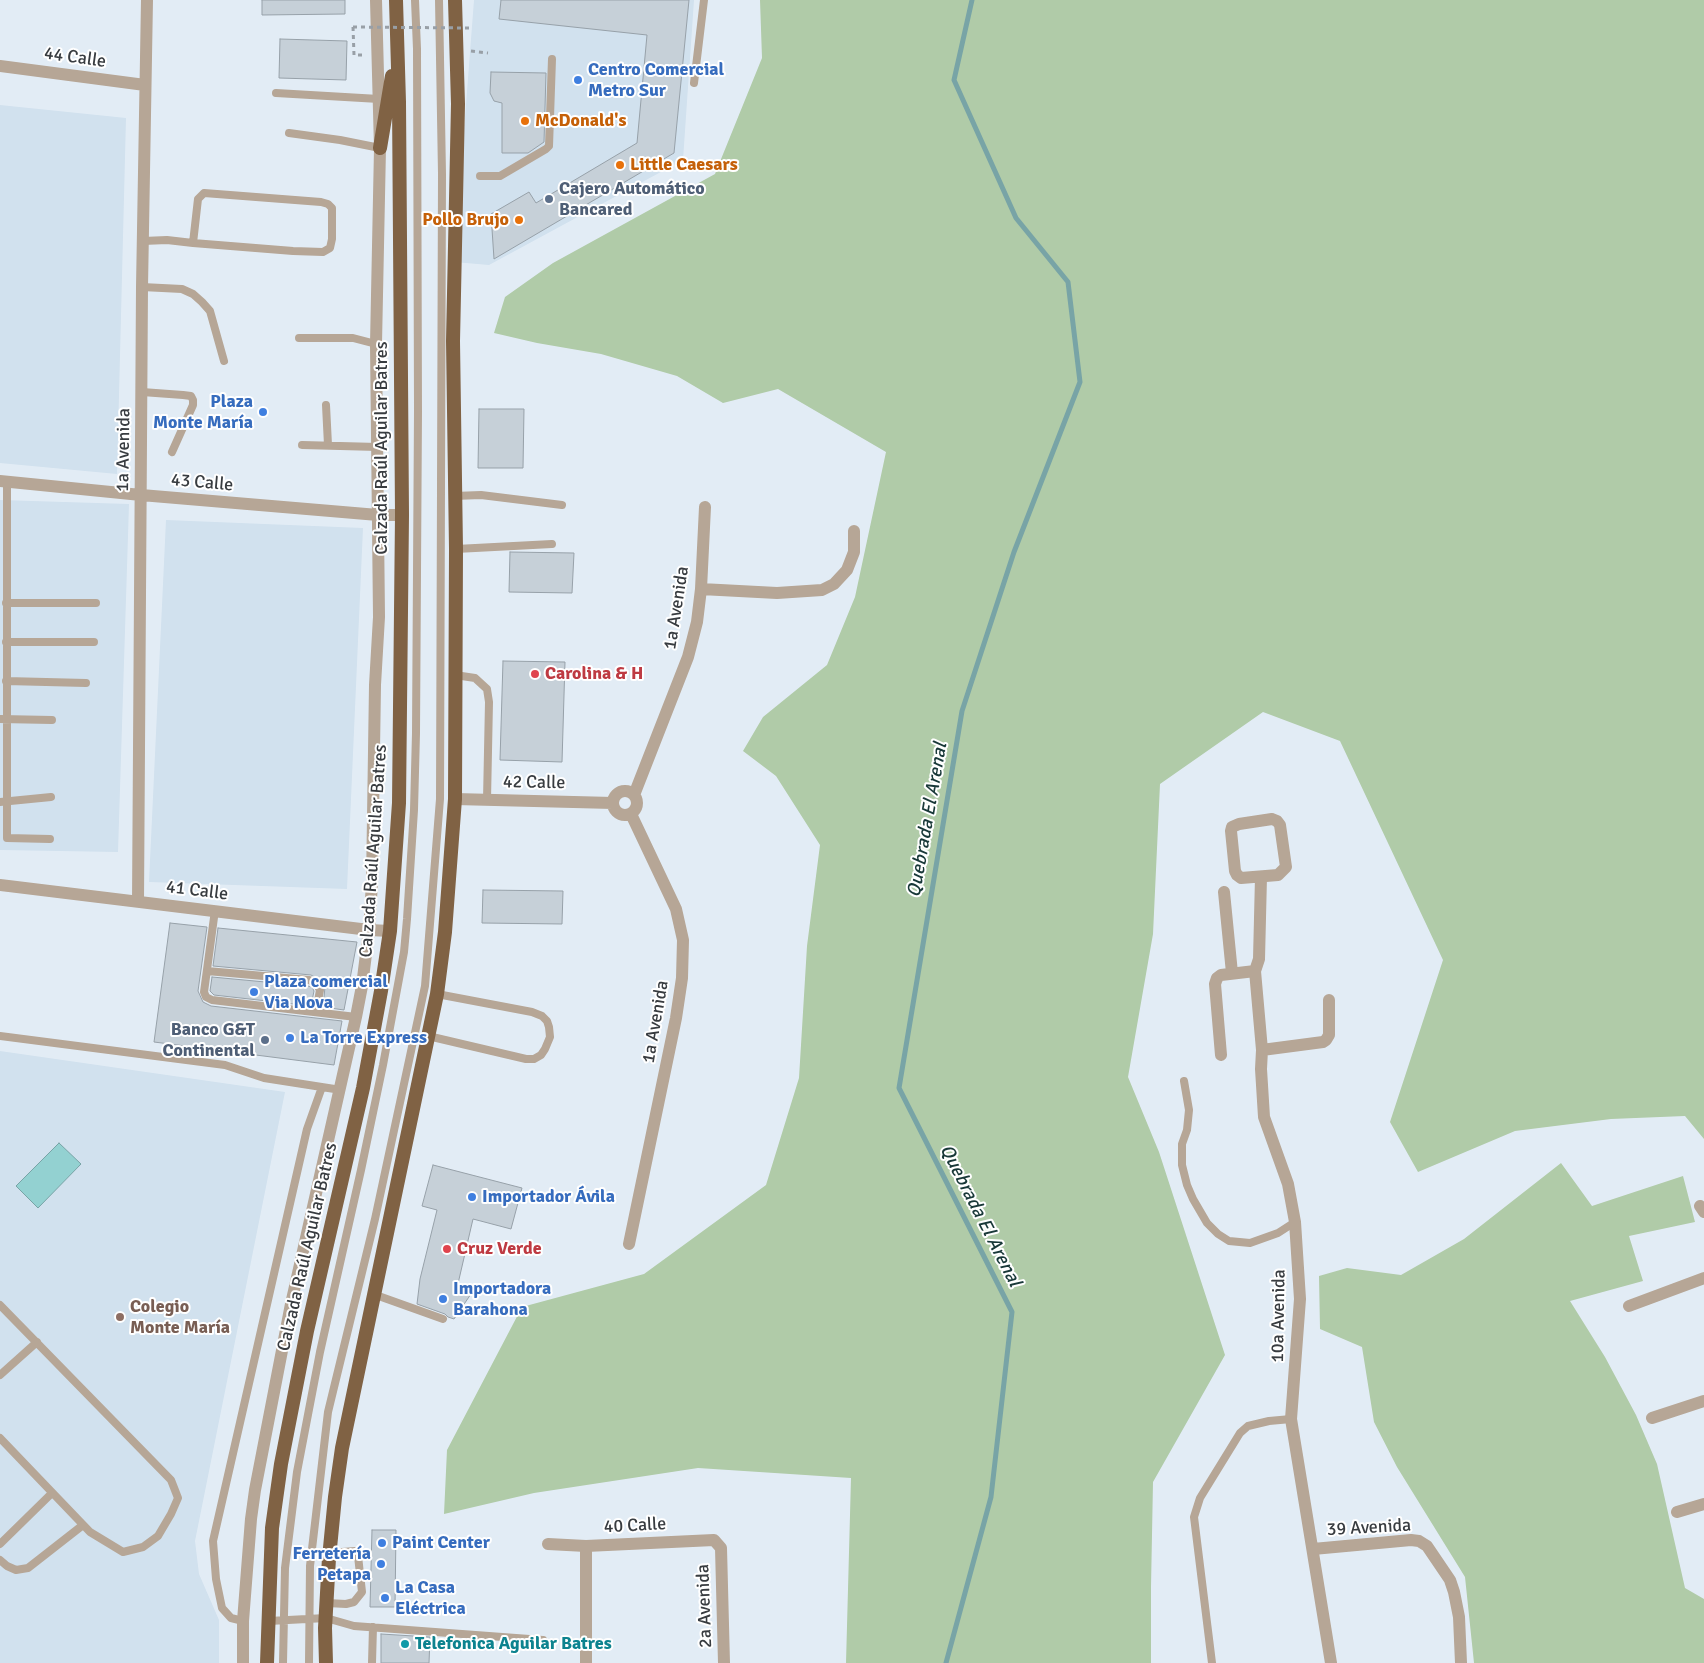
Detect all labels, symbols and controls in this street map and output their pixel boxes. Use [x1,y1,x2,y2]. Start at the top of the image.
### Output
street label: 44 Calle [43,43,107,73]
place label: Centro Comercial Metro Sur [588,59,724,102]
marker: Centro Comercial Metro Sur [572,74,584,86]
place label: McDonald's [535,110,626,132]
marker: McDonald's [519,115,531,127]
place label: Little Caesars [630,154,738,176]
marker: Little Caesars [614,159,626,171]
place label: Cajero Automático Bancared [559,178,705,220]
marker: Cajero Automático Bancared [543,193,555,205]
place label: Pollo Brujo [422,209,509,231]
marker: Pollo Brujo [513,214,525,226]
street label: Calzada Raúl Aguilar Batres [371,341,393,555]
place label: Plaza Monte María [153,391,253,434]
marker: Plaza Monte María [257,406,269,418]
street label: 1a Avenida [112,408,136,492]
street label: 43 Calle [170,470,234,496]
street label: 1a Avenida [660,565,694,651]
place label: Carolina & H [545,663,643,685]
marker: Carolina & H [529,668,541,680]
water label: Quebrada El Arenal [903,741,953,899]
street label: Calzada Raúl Aguilar Batres [356,744,392,958]
street label: 42 Calle [503,772,565,794]
street label: 41 Calle [165,876,229,906]
place label: Plaza comercial Via Nova [264,971,388,1014]
street label: 1a Avenida [638,979,674,1065]
marker: Plaza comercial Via Nova [248,986,260,998]
place label: Banco G&T Continental [163,1019,255,1062]
place label: La Torre Express [300,1027,427,1049]
marker: La Torre Express [284,1032,296,1044]
marker: Banco G&T Continental [259,1034,271,1046]
street label: Calzada Raúl Aguilar Batres [273,1141,343,1353]
water label: Quebrada El Arenal [934,1141,1026,1291]
place label: Importador Ávila [482,1186,615,1208]
marker: Importador Ávila [466,1191,478,1203]
place label: Cruz Verde [457,1238,542,1260]
marker: Cruz Verde [441,1243,453,1255]
street label: 10a Avenida [1267,1269,1291,1363]
place label: Importadora Barahona [453,1278,551,1320]
marker: Importadora Barahona [437,1293,449,1305]
place label: Colegio Monte María [130,1296,230,1338]
marker: Colegio Monte María [114,1311,126,1323]
street label: 40 Calle [603,1514,667,1538]
street label: 39 Avenida [1326,1515,1412,1541]
place label: Paint Center [392,1532,490,1554]
marker: Paint Center [376,1537,388,1549]
place label: Ferretería Petapa [292,1543,371,1586]
marker: Ferretería Petapa [375,1558,387,1570]
street label: 2a Avenida [693,1564,717,1648]
place label: La Casa Eléctrica [395,1577,466,1620]
marker: La Casa Eléctrica [379,1592,391,1604]
place label: Telefonica Aguilar Batres [415,1633,612,1655]
marker: Telefonica Aguilar Batres [399,1638,411,1650]

